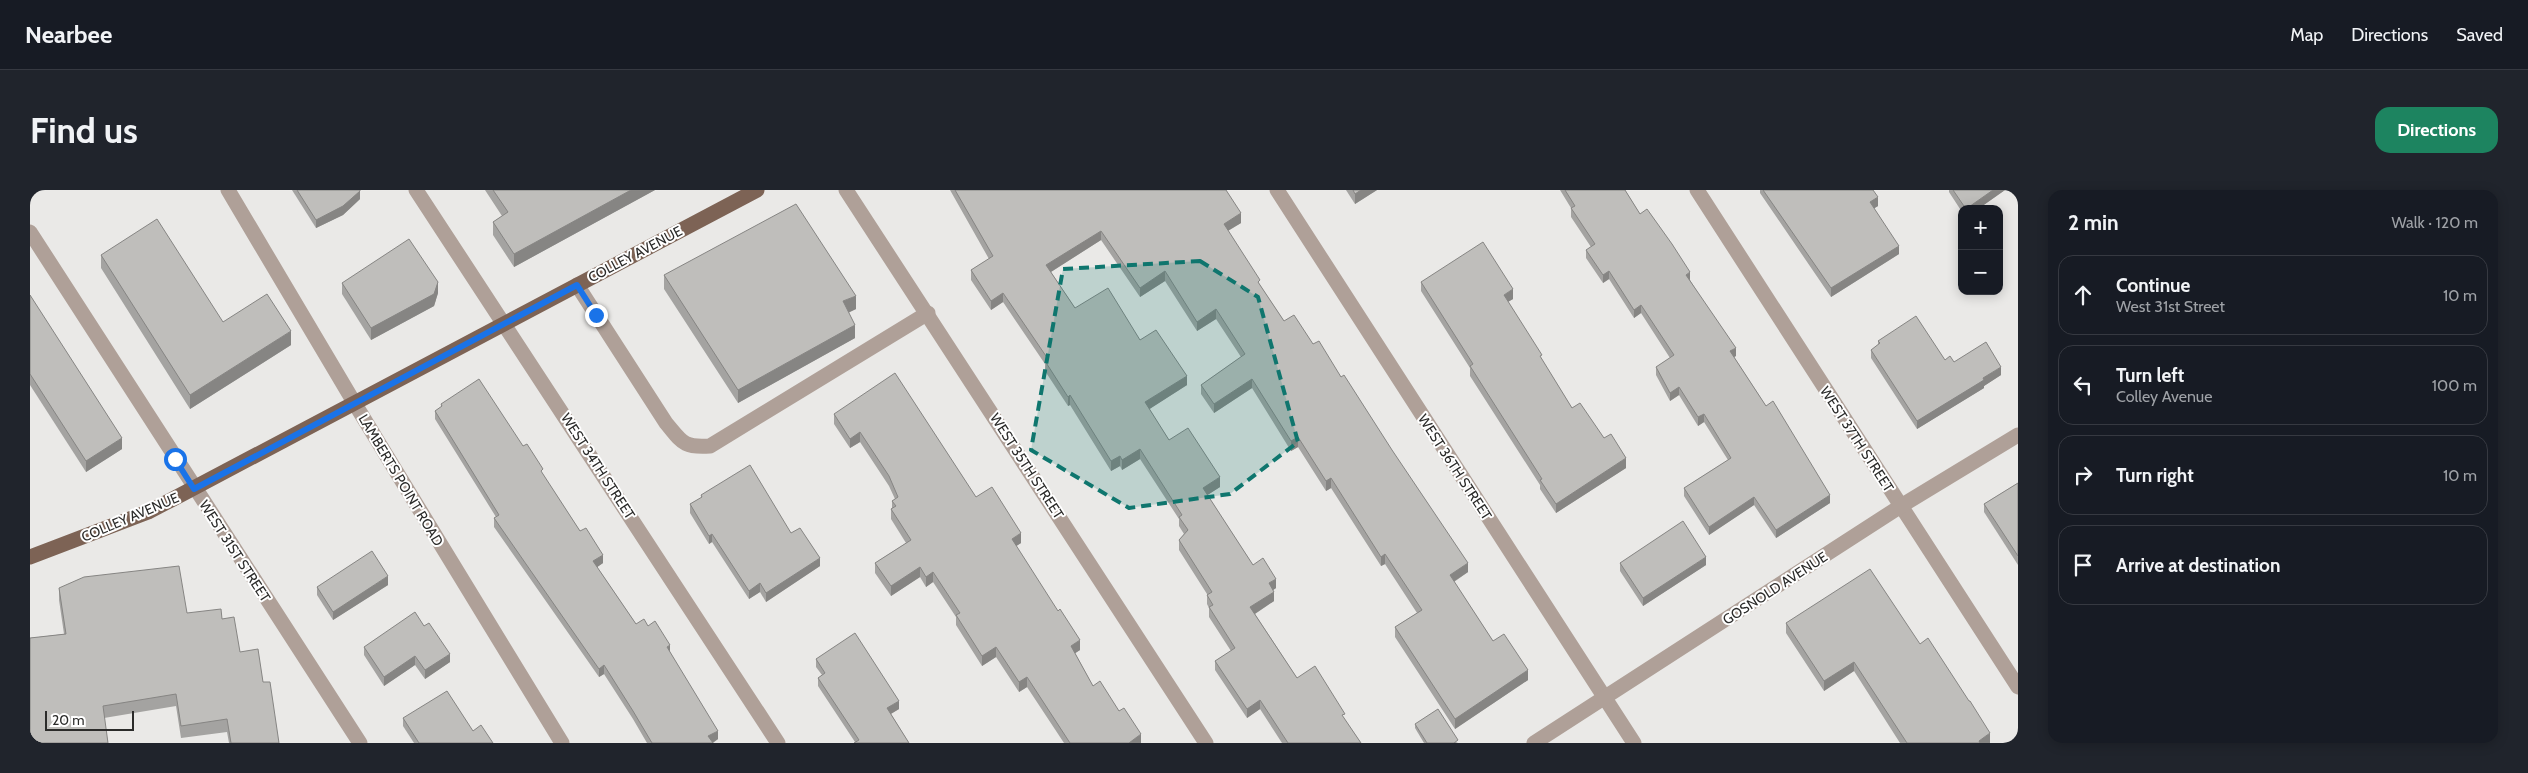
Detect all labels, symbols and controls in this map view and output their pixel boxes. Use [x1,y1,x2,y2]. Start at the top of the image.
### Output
text: Nearbee [25,20,112,49]
text: Map [2290,24,2323,46]
text: Directions [2351,24,2428,46]
text: Saved [2456,24,2503,46]
button: Directions [2375,107,2498,153]
text: Find us [30,109,138,152]
map controls [1958,205,2003,295]
button: + [1958,205,2003,250]
text: 2 min [2068,210,2119,235]
text: Walk · 120 m [2391,213,2478,232]
street label: COLLEY AVENUE [585,222,685,286]
button: − [1958,250,2003,295]
text: Continue [2116,274,2190,297]
icon: ahead [2069,281,2097,309]
text: 10 m [2443,286,2477,305]
text: West 31st Street [2116,297,2225,316]
route end [585,304,608,327]
text: Turn left [2116,364,2184,387]
icon: left [2069,371,2097,399]
text: 100 m [2432,376,2477,395]
street label: WEST 37TH STREET [1816,383,1898,496]
text: Colley Avenue [2116,387,2212,406]
street label: WEST 34TH STREET [557,410,639,523]
street label: WEST 35TH STREET [986,410,1068,523]
street label: LAMBERTS POINT ROAD [354,411,448,549]
street label: WEST 36TH STREET [1414,411,1496,524]
route start [164,448,187,471]
icon: right [2069,461,2097,489]
text: Turn right [2116,464,2194,487]
text: 10 m [2443,466,2477,485]
street label: COLLEY AVENUE [79,488,182,546]
street label: WEST 31ST STREET [195,497,275,606]
street label: GOSNOLD AVENUE [1719,547,1831,629]
icon: arrive [2069,551,2097,579]
text: Arrive at destination [2116,554,2280,577]
scale bar [45,708,134,731]
text: 20 m [52,711,85,729]

